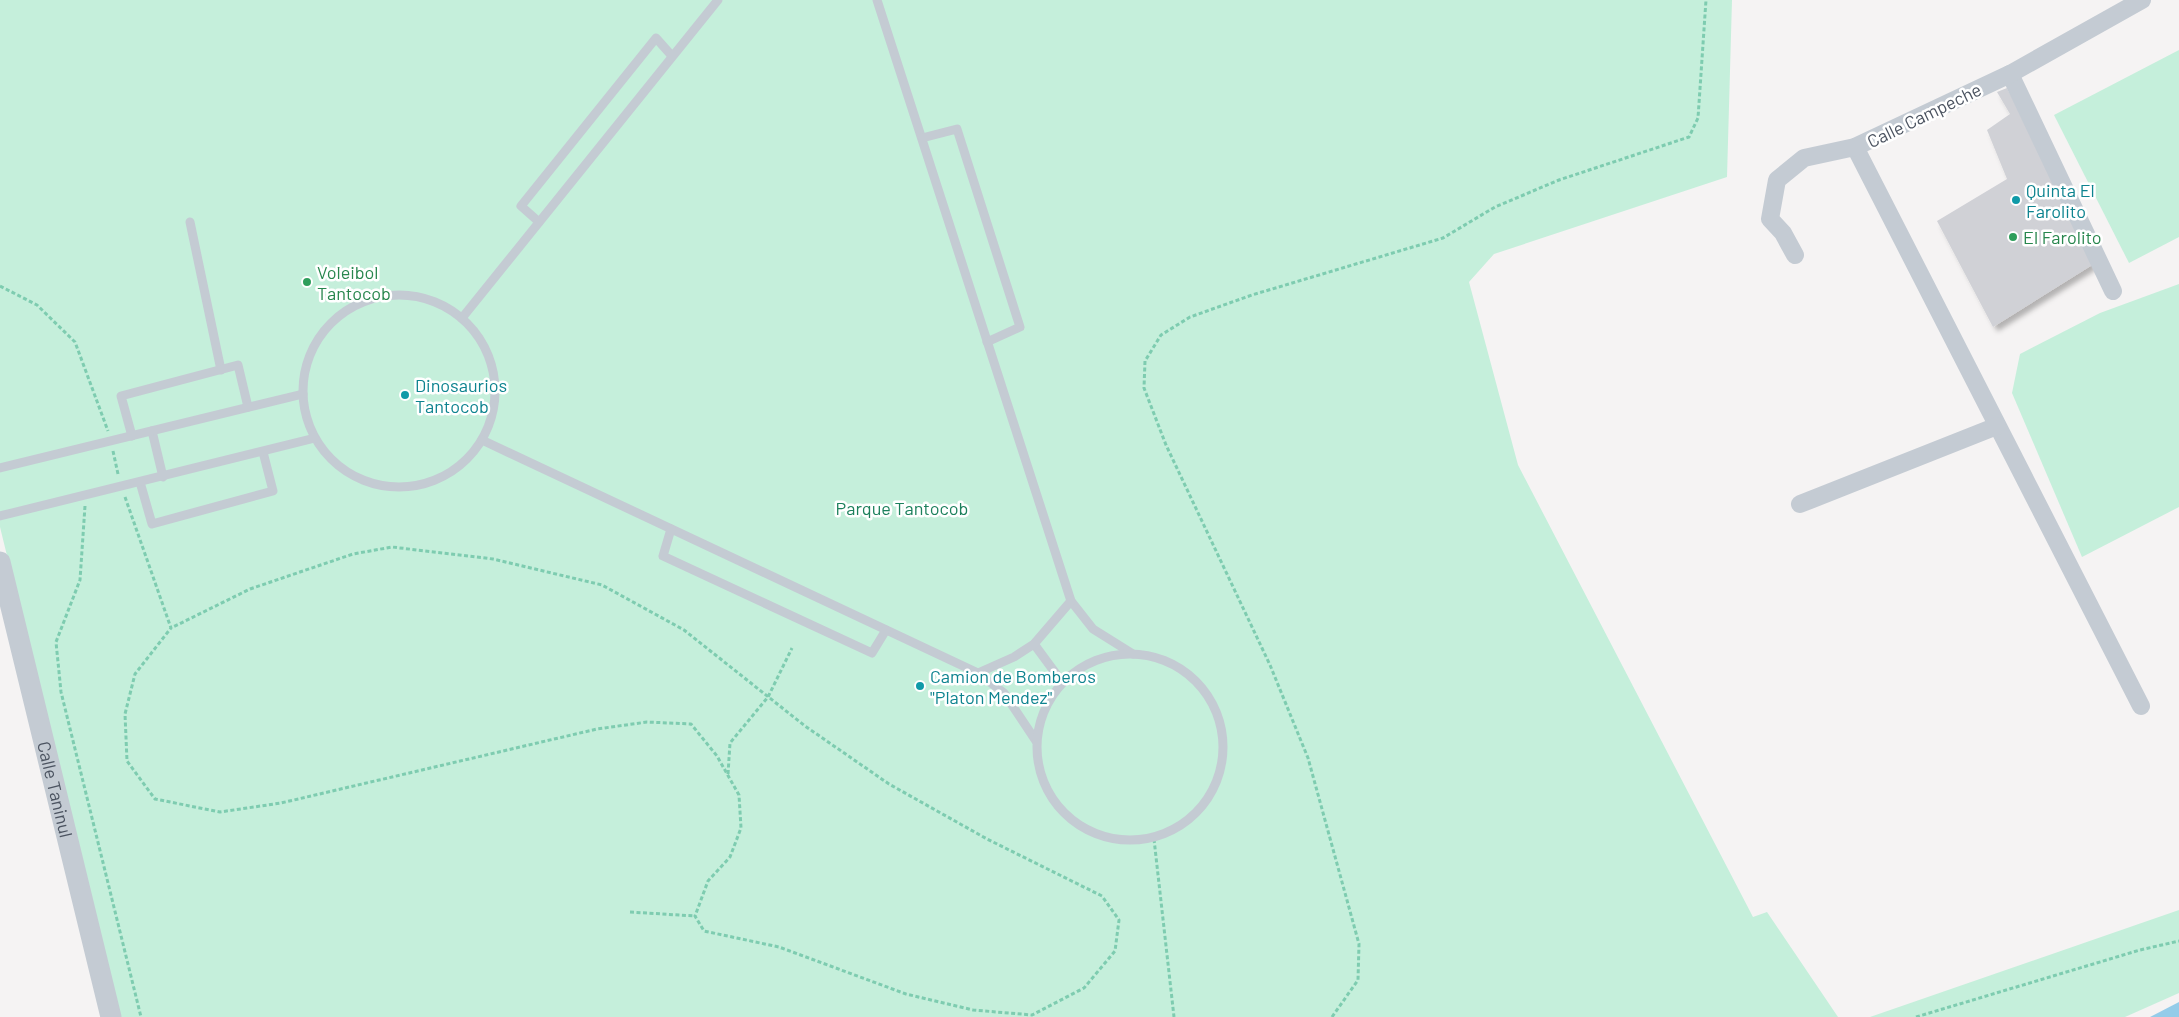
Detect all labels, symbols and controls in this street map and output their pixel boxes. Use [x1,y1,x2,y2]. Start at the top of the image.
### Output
street label: Calle Campeche [1863,78,1985,152]
place label: Quinta El Farolito [2026,179,2095,222]
marker: Quinta El Farolito [2010,194,2022,206]
place label: El Farolito [2023,226,2102,248]
marker: El Farolito [2007,231,2019,243]
place label: Voleibol Tantocob [317,261,391,304]
marker: Voleibol Tantocob [301,276,313,288]
place label: Dinosaurios Tantocob [415,374,507,417]
marker: Dinosaurios Tantocob [399,389,411,401]
park label: Parque Tantocob [836,497,968,519]
place label: Camion de Bomberos "Platon Mendez" [930,665,1096,708]
marker: Camion de Bomberos "Platon Mendez" [914,680,926,692]
street label: Calle Taninul [33,739,78,840]

